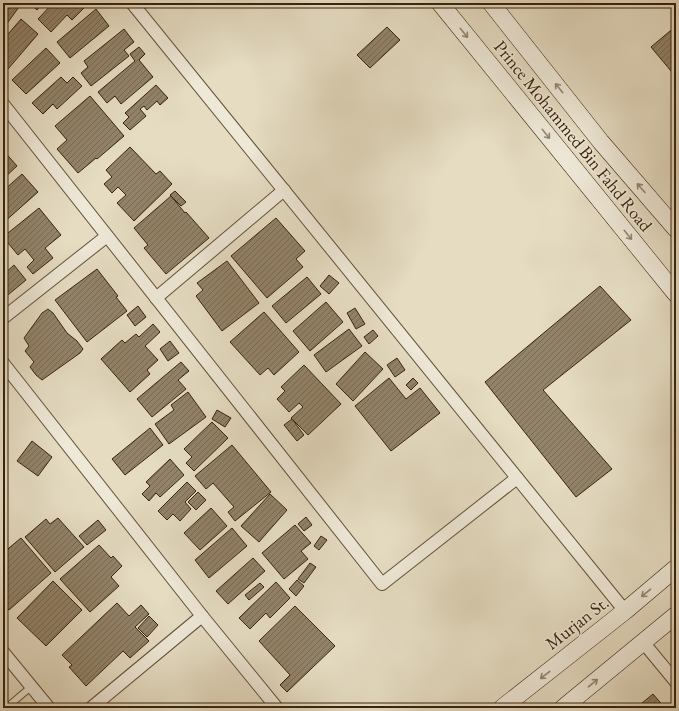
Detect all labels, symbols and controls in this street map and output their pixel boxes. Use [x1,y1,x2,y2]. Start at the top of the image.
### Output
one-way arrow [460,28,469,39]
street label: Prince Mohammed Bin Fahd Road [489,35,658,237]
one-way arrow [554,83,563,94]
one-way arrow [542,129,551,140]
one-way arrow [637,183,646,194]
one-way arrow [624,230,633,241]
one-way arrow [641,589,651,598]
street label: Murjan St. [540,591,613,655]
one-way arrow [539,670,550,679]
one-way arrow [587,679,598,688]

